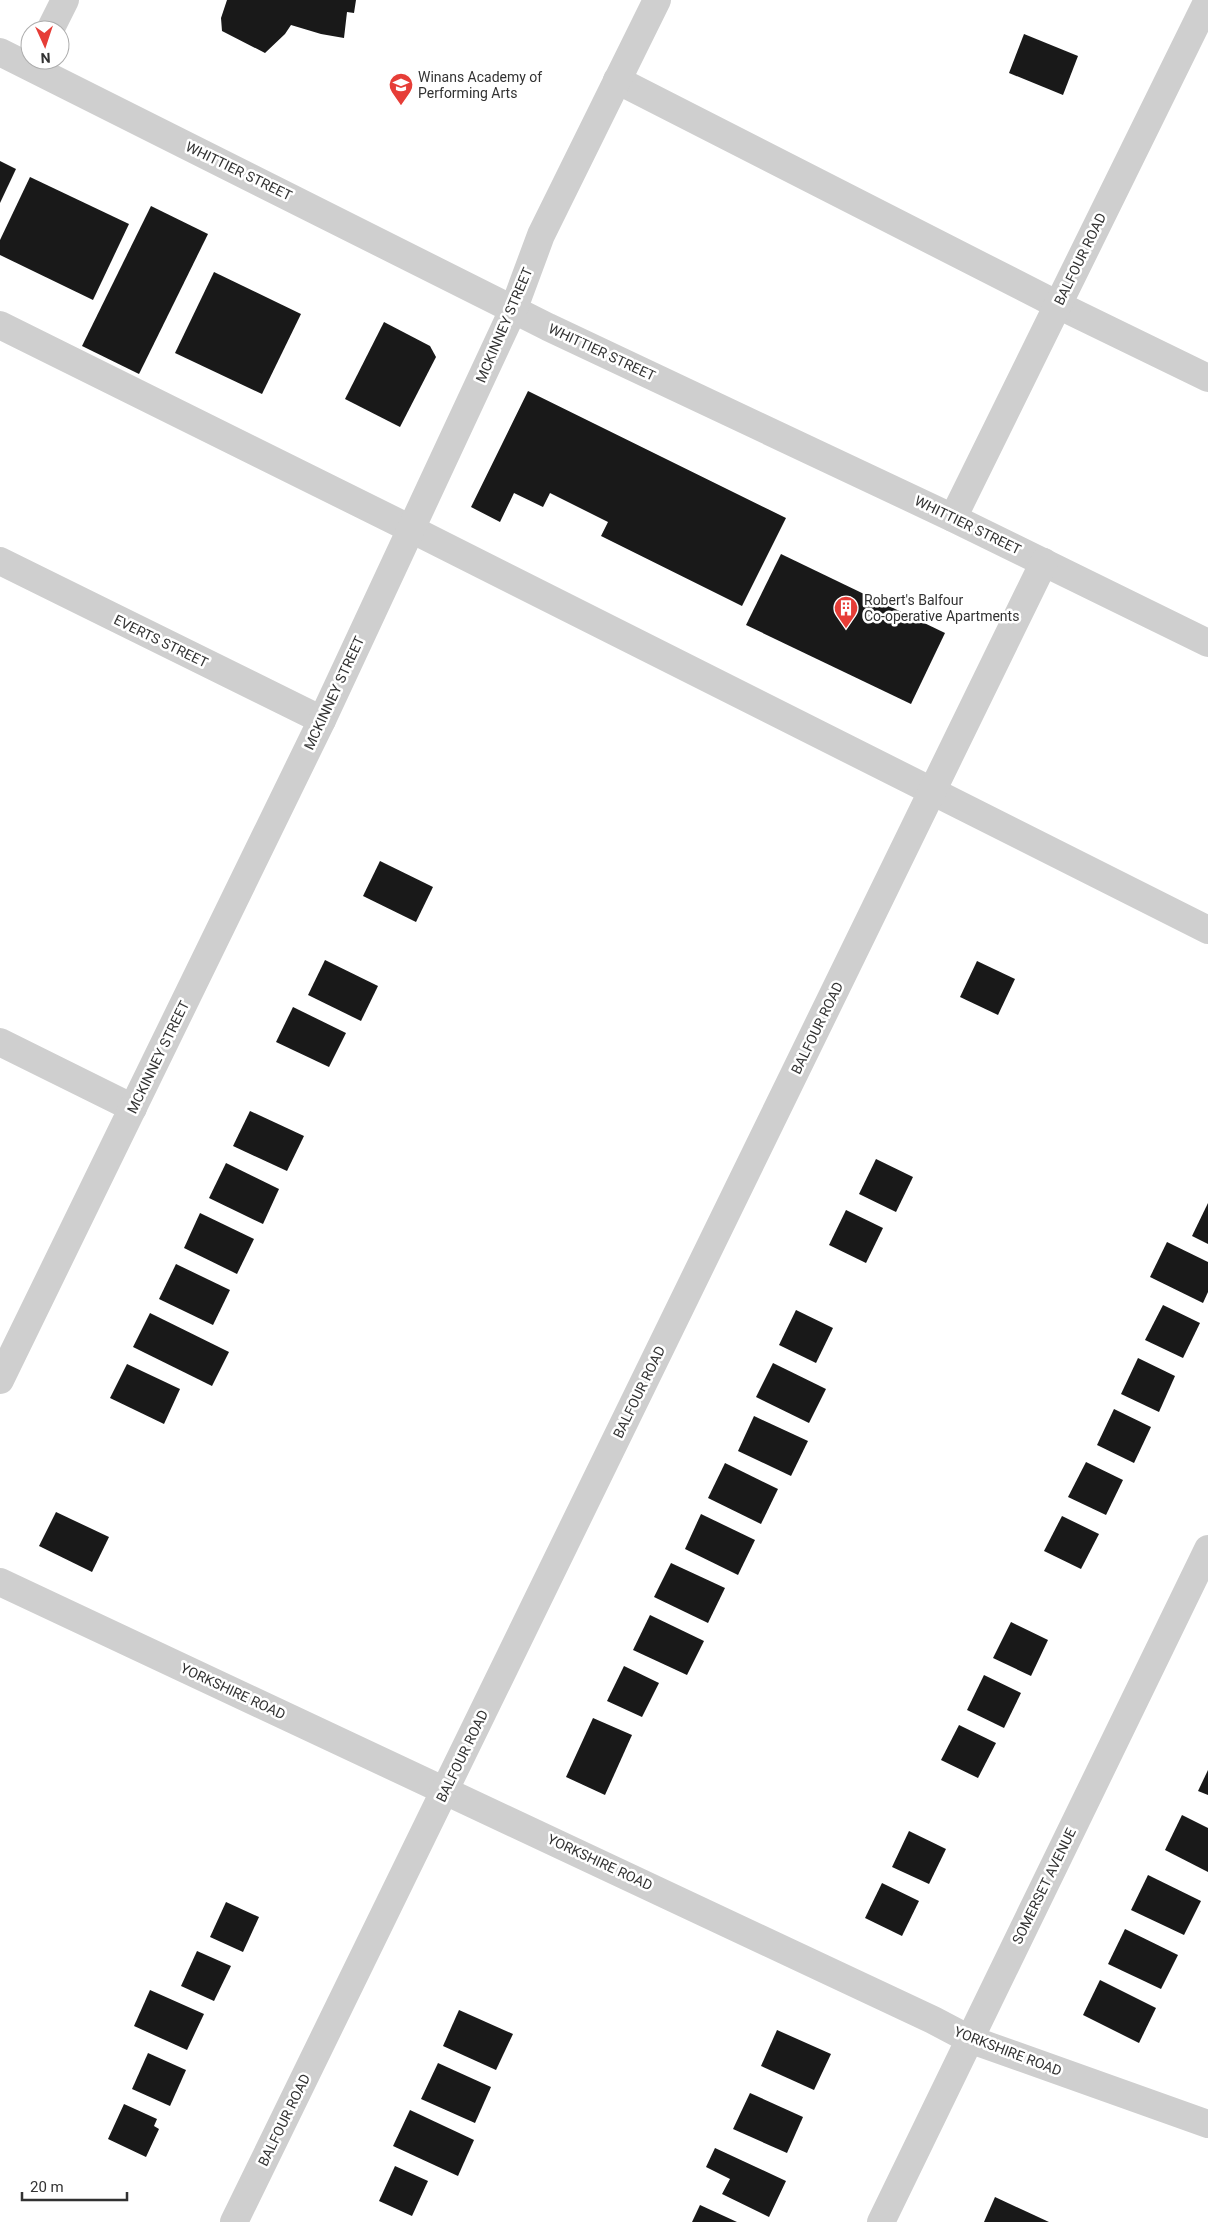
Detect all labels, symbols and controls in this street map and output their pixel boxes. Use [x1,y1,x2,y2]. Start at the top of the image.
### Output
north arrow [20,20,70,70]
text: N [40,50,51,66]
place label: Winans Academy of Performing Arts [418,69,542,101]
school or university icon: Winans Academy of Performing Arts [388,72,414,106]
street label: WHITTIER STREET [183,138,295,204]
street label: BALFOUR ROAD [1051,210,1109,308]
street label: MCKINNEY STREET [473,264,536,385]
street label: WHITTIER STREET [546,320,659,384]
street label: WHITTIER STREET [912,492,1024,558]
place label: Robert's Balfour Co-operative Apartments [864,592,1019,624]
building icon: Robert's Balfour Co-operative Apartments [833,595,859,629]
street label: EVERTS STREET [111,611,211,671]
street label: MCKINNEY STREET [301,633,368,752]
street label: BALFOUR ROAD [788,979,846,1077]
street label: MCKINNEY STREET [124,997,193,1116]
street label: BALFOUR ROAD [610,1343,668,1441]
street label: YORKSHIRE ROAD [178,1660,288,1722]
street label: BALFOUR ROAD [433,1707,491,1805]
street label: SOMERSET AVENUE [1009,1825,1079,1947]
street label: YORKSHIRE ROAD [545,1831,655,1893]
street label: YORKSHIRE ROAD [952,2023,1064,2079]
street label: BALFOUR ROAD [255,2071,313,2169]
scale bar [22,2170,128,2202]
text: 20 m [30,2178,64,2196]

